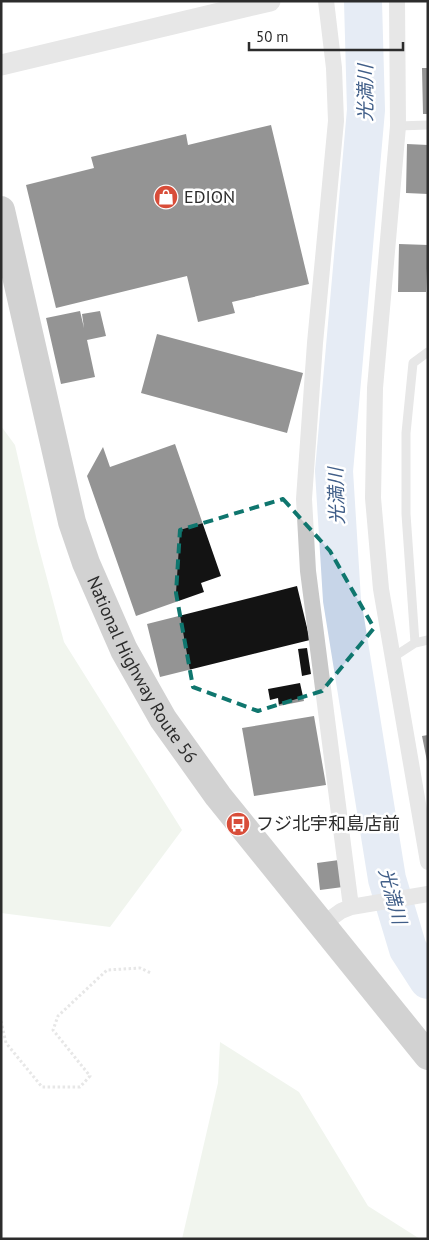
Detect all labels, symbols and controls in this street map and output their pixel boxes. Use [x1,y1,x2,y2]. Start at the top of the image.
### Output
scale bar [249,20,403,52]
text: 50 m [256,27,289,46]
water label: 光満川 [353,63,377,122]
shop icon: EDION [153,184,179,210]
place label: EDION [184,185,235,208]
water label: 光満川 [323,465,349,525]
street label: National Highway Route 56 [82,572,203,767]
bus stop icon: フジ北宇和島店前 [225,811,251,837]
place label: フジ北宇和島店前 [256,812,400,835]
water label: 光満川 [374,865,412,929]

